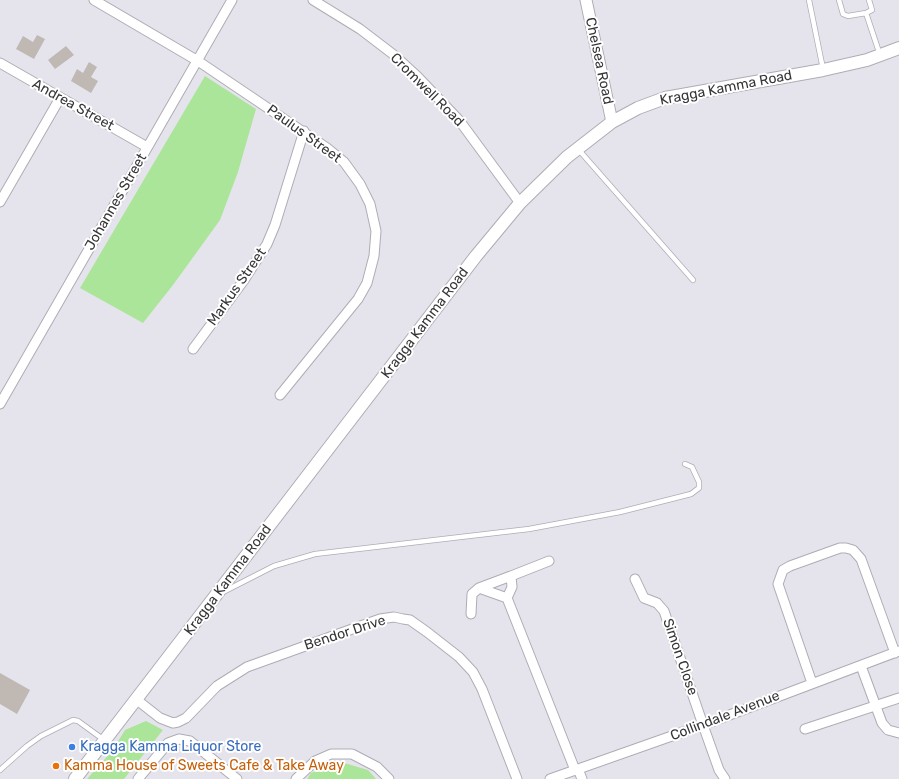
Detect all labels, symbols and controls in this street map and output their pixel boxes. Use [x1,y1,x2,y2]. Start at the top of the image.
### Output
street label: Chelsea Road [582,16,616,106]
street label: Cromwell Road [387,50,467,130]
street label: Kragga Kamma Road [658,67,794,109]
street label: Andrea Street [29,76,117,134]
street label: Paulus Street [264,101,344,167]
street label: Johannes Street [81,151,151,253]
street label: Markus Street [204,245,270,329]
street label: Kragga Kamma Road [378,264,472,382]
street label: Kragga Kamma Road [181,521,275,639]
street label: Bendor Drive [302,612,388,654]
street label: Simon Close [659,616,701,698]
street label: Collindale Avenue [668,687,782,745]
place label: Kragga Kamma Liquor Store [80,739,261,755]
marker: Kragga Kamma Liquor Store [67,742,77,752]
place label: Kamma House of Sweets Cafe & Take Away [64,758,344,774]
marker: Kamma House of Sweets Cafe & Take Away [51,761,61,771]

